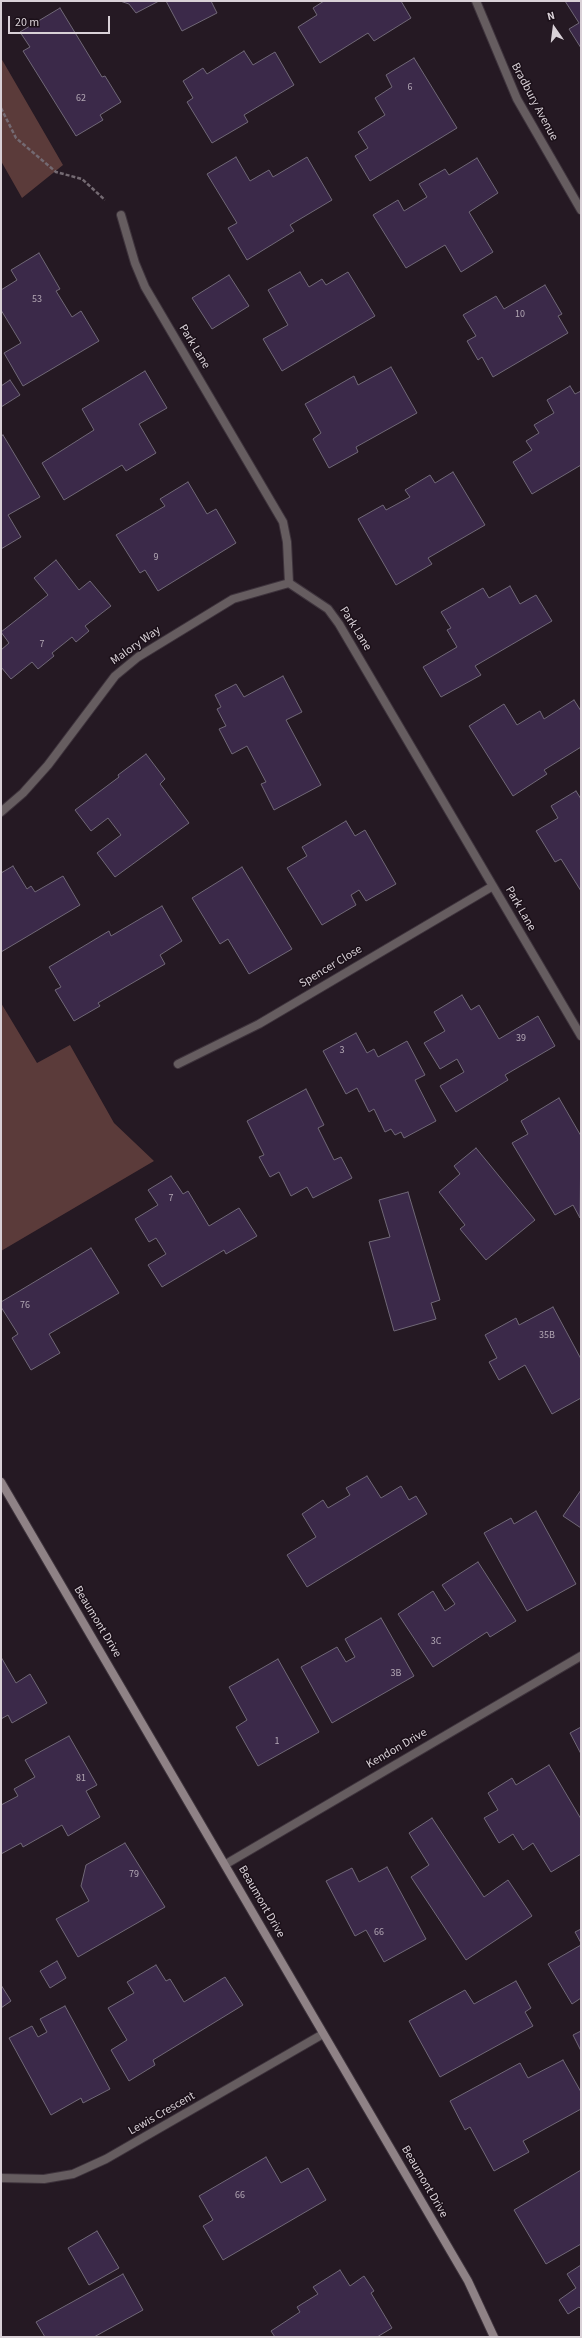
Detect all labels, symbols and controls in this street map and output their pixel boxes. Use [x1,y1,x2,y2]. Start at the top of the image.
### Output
scale bar [10,8,112,34]
north arrow [534,8,574,48]
text: N [546,8,556,24]
text: 20 m [15,14,39,31]
street label: Bradbury Avenue [507,61,561,143]
house number: 6 [408,82,412,94]
house number: 62 [76,93,86,105]
house number: 53 [32,294,42,306]
house number: 10 [515,309,525,321]
street label: Park Lane [175,322,213,372]
house number: 9 [154,552,158,564]
street label: Park Lane [336,604,374,654]
street label: Malory Way [108,624,164,668]
house number: 7 [40,639,44,651]
street label: Park Lane [501,884,539,934]
street label: Spencer Close [297,943,365,991]
house number: 39 [516,1033,526,1045]
house number: 3 [340,1045,344,1057]
house number: 7 [169,1193,173,1205]
house number: 76 [20,1300,30,1312]
house number: 35B [539,1330,555,1342]
street label: Beaumont Drive [70,1584,124,1660]
house number: 3C [431,1636,441,1648]
house number: 3B [391,1668,401,1680]
street label: Kendon Drive [364,1726,430,1772]
house number: 1 [275,1736,279,1748]
house number: 81 [76,1773,86,1785]
street label: Beaumont Drive [235,1863,287,1941]
house number: 79 [129,1869,139,1881]
house number: 66 [374,1927,384,1939]
street label: Lewis Crescent [126,2089,198,2139]
street label: Beaumont Drive [398,2143,450,2221]
house number: 66 [235,2190,245,2202]

